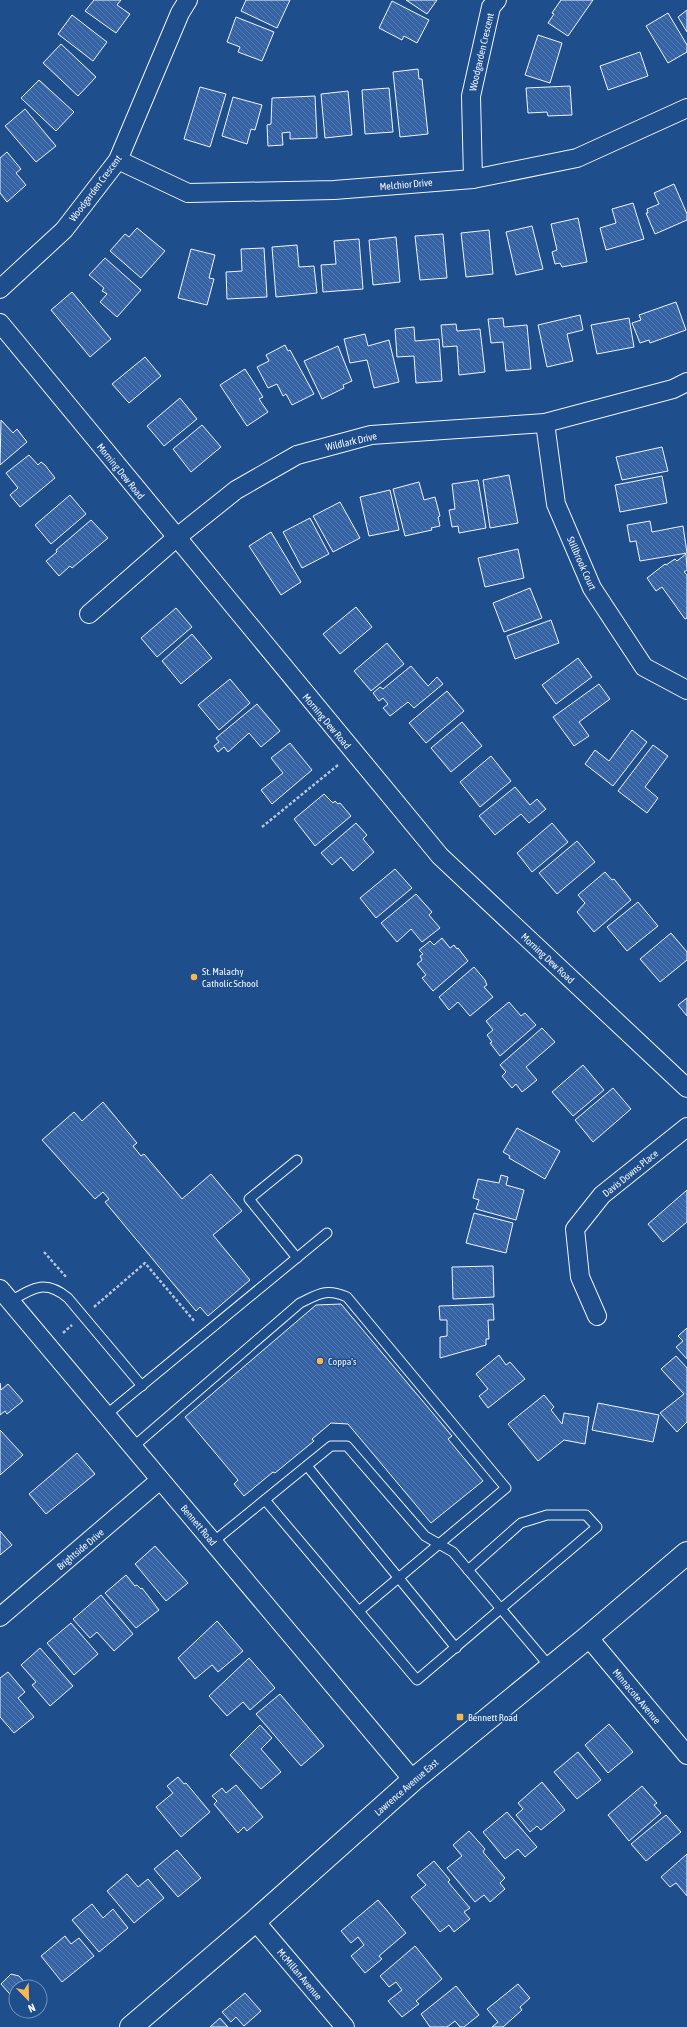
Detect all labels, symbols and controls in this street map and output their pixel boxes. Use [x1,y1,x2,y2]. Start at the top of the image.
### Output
street label: Woodgarden Crescent [467,12,496,92]
street label: Woodgarden Crescent [67,153,124,223]
street label: Melchior Drive [379,177,433,192]
street label: Wildlark Drive [324,430,378,453]
street label: Morning Dew Road [95,441,147,502]
street label: Stillbrook Court [565,535,598,592]
street label: Morning Dew Road [300,692,353,751]
street label: Morning Dew Road [519,931,577,986]
place label: St. Malachy Catholic School [202,966,259,989]
marker: St. Malachy Catholic School [189,972,199,982]
street label: Davis Downs Place [600,1147,661,1199]
marker: Coppa's [315,1356,325,1366]
place label: Coppa's [328,1356,357,1367]
street label: Bennett Road [178,1503,219,1548]
street label: Brightside Drive [55,1526,106,1572]
street label: Minnacote Avenue [611,1667,663,1726]
marker: Bennett Road [455,1712,465,1722]
place label: Bennett Road [468,1712,518,1723]
street label: Lawrence Avenue East [372,1757,441,1818]
street label: McMillan Avenue [275,1947,324,2002]
north arrow [8,1979,48,2019]
text: N [27,2001,37,2015]

